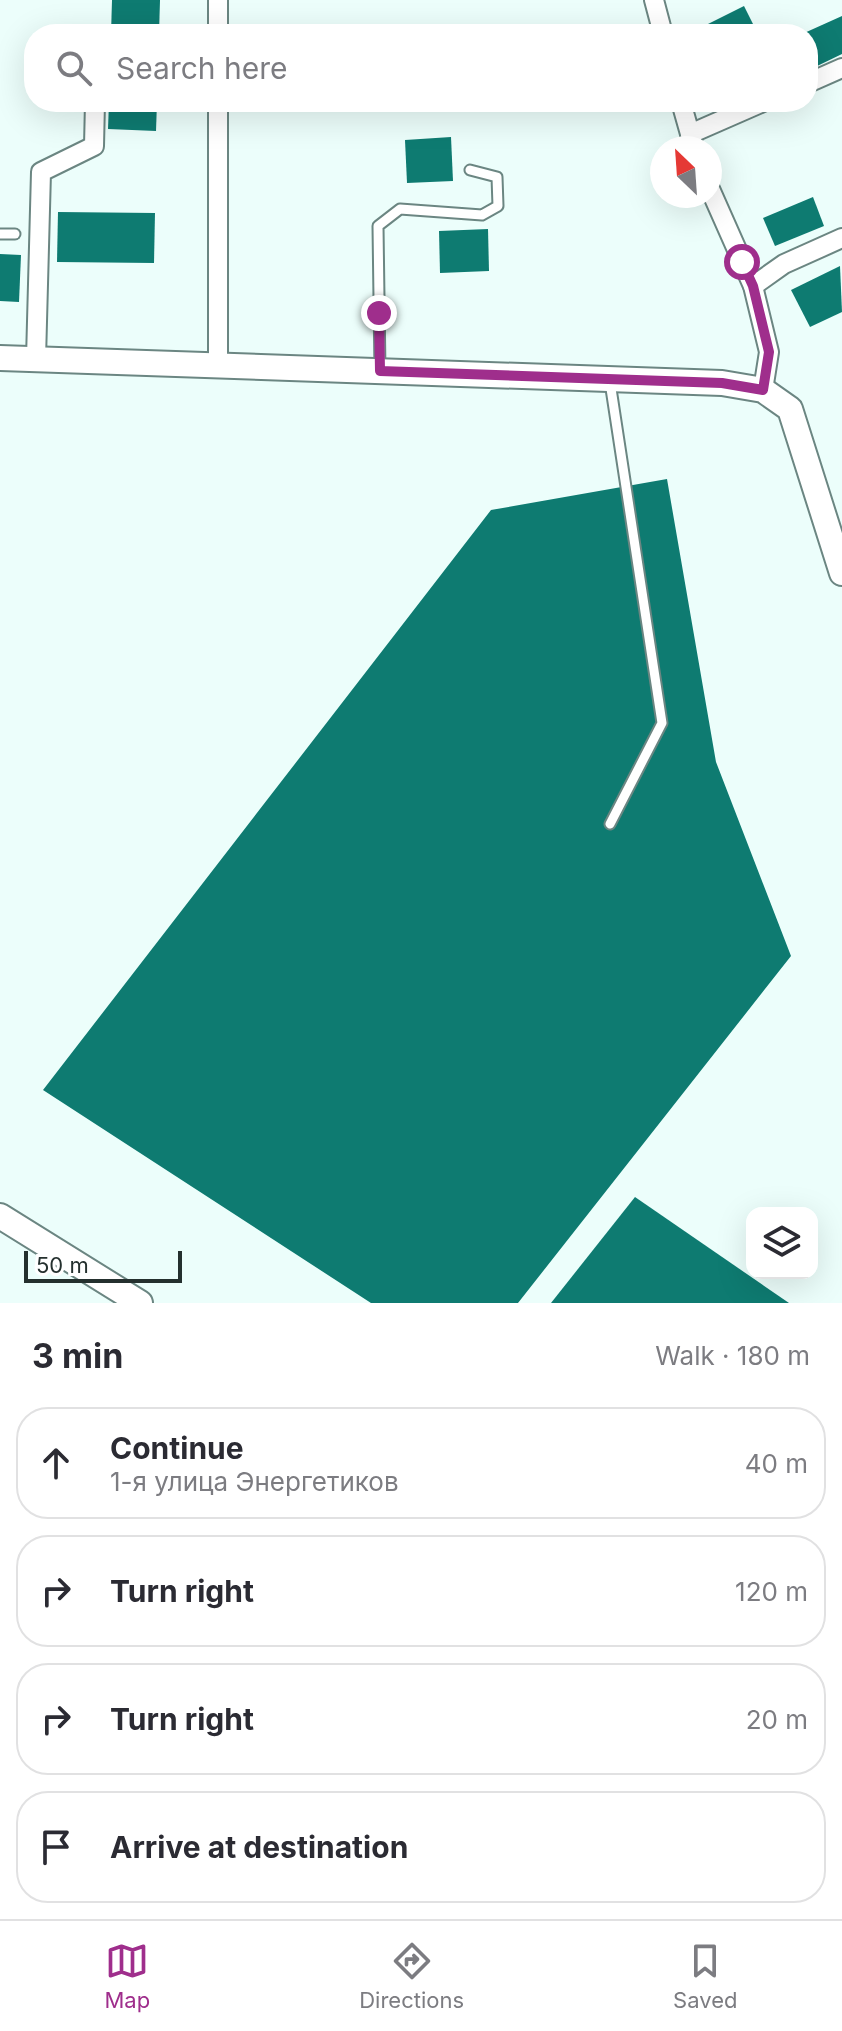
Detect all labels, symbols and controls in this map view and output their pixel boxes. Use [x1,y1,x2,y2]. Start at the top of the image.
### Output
search box [24,24,818,112]
icon: search [52,46,96,90]
text: Search here [116,50,288,86]
north arrow [650,136,722,208]
route start [724,244,760,280]
route end [361,295,397,331]
map controls [746,1207,818,1279]
button: layers [746,1207,818,1279]
scale bar [24,1247,182,1283]
text: 50 m [36,1252,89,1278]
text: 3 min [32,1335,123,1376]
text: Walk · 180 m [655,1340,810,1371]
text: Continue [110,1430,244,1466]
icon: ahead [34,1441,78,1485]
text: 40 m [745,1448,808,1479]
text: 1-я улица Энергетиков [110,1466,399,1497]
icon: right [34,1569,78,1613]
text: Turn right [110,1573,254,1609]
text: 120 m [735,1576,808,1607]
icon: right [34,1697,78,1741]
text: Turn right [110,1701,254,1737]
text: 20 m [746,1704,808,1735]
icon: arrive [34,1825,78,1869]
text: Arrive at destination [110,1829,408,1865]
tab: Map [105,1939,150,2013]
tab: Directions [359,1939,464,2013]
tab: Saved [673,1939,737,2013]

